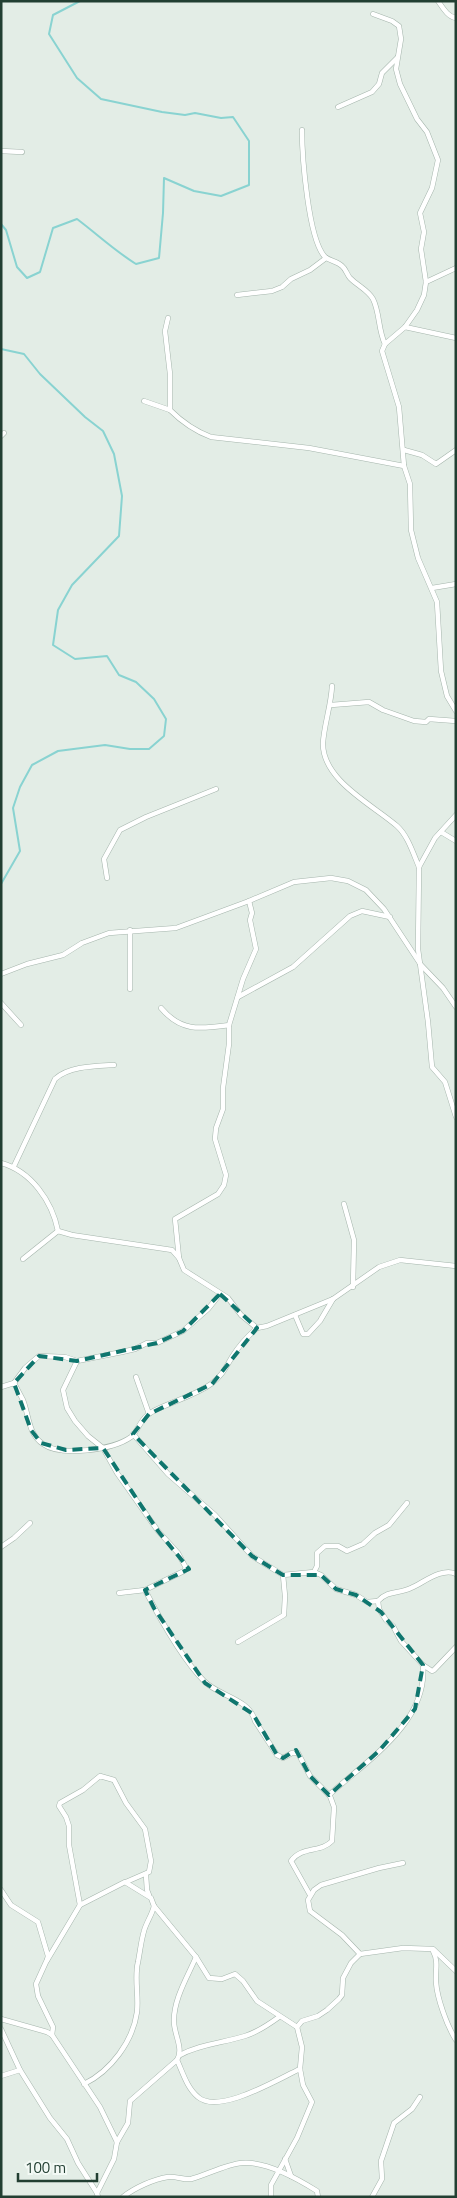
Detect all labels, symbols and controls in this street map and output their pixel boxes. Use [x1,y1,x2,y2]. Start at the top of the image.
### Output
scale bar [18,2150,96,2182]
text: 100 m [25,2156,66,2179]

